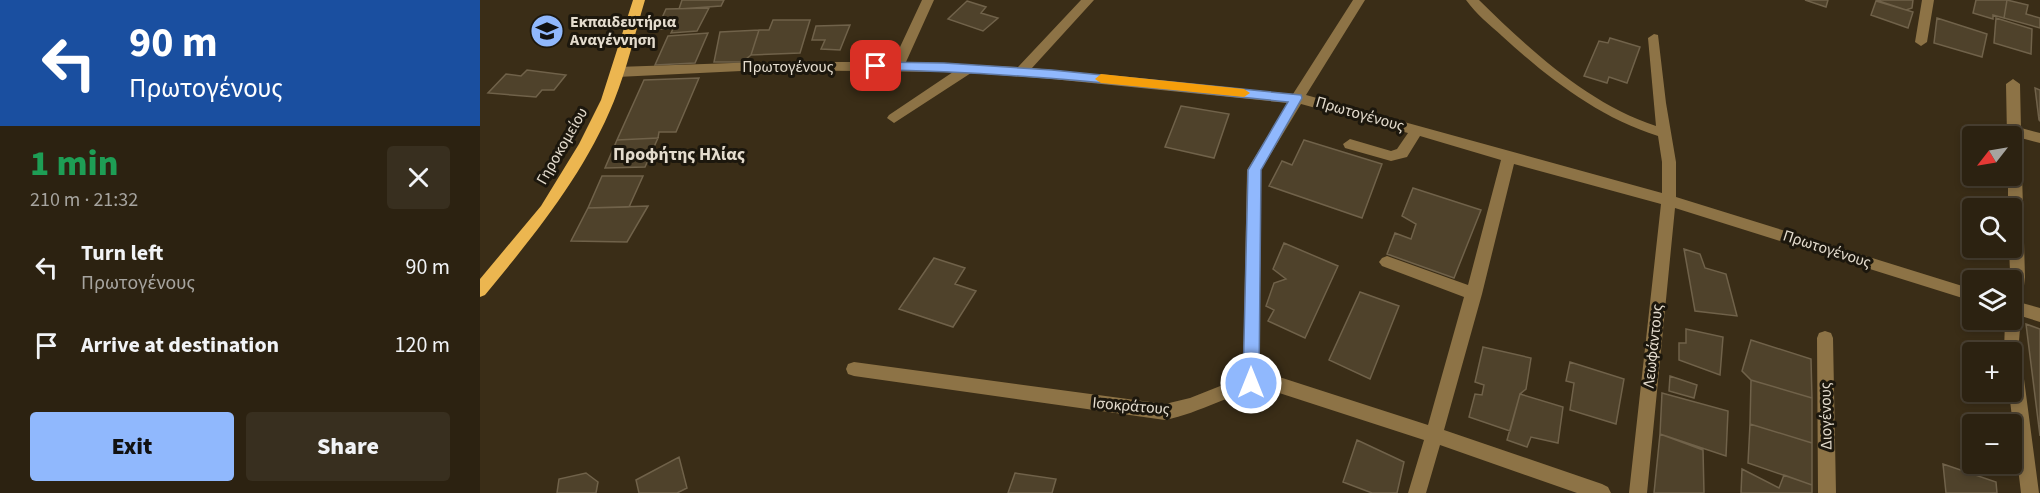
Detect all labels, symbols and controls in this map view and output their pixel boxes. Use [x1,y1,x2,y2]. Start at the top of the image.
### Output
place label: Εκπαιδευτήρια Αναγέννηση [569,11,677,51]
text: 90 m [129,13,218,73]
school or university icon: Εκπαιδευτήρια Αναγέννηση [529,13,565,49]
icon: left [30,24,108,102]
pin [850,40,901,91]
icon: arrive [859,49,892,82]
street label: Πρωτογένους [742,56,834,78]
text: Πρωτογένους [129,69,283,108]
street label: Πρωτογένους [1313,91,1407,137]
street label: Γηροκομείου [531,103,593,189]
north arrow [1962,126,2022,186]
map controls [1962,126,2022,474]
text: 1 min [30,138,118,189]
district label: Προφήτης Ηλίας [613,142,745,167]
button: close [387,146,450,209]
text: 210 m · 21:32 [30,186,138,214]
button: search [1962,198,2022,258]
street label: Πρωτογένους [1780,224,1874,274]
text: Turn left [81,237,163,269]
icon: left [30,251,63,284]
text: 90 m [405,251,450,283]
text: Πρωτογένους [81,269,195,297]
button: layers [1962,270,2022,330]
street label: Λεωφάντους [1638,303,1668,389]
icon: arrive [30,329,63,362]
text: Arrive at destination [81,329,279,361]
text: 120 m [395,329,450,361]
button: + [1962,342,2022,402]
position arrow [1219,351,1283,415]
street label: Διογένους [1814,382,1838,450]
street label: Ισοκράτους [1091,392,1171,420]
button: Exit [30,412,234,481]
button: Share [246,412,450,481]
button: − [1962,414,2022,474]

